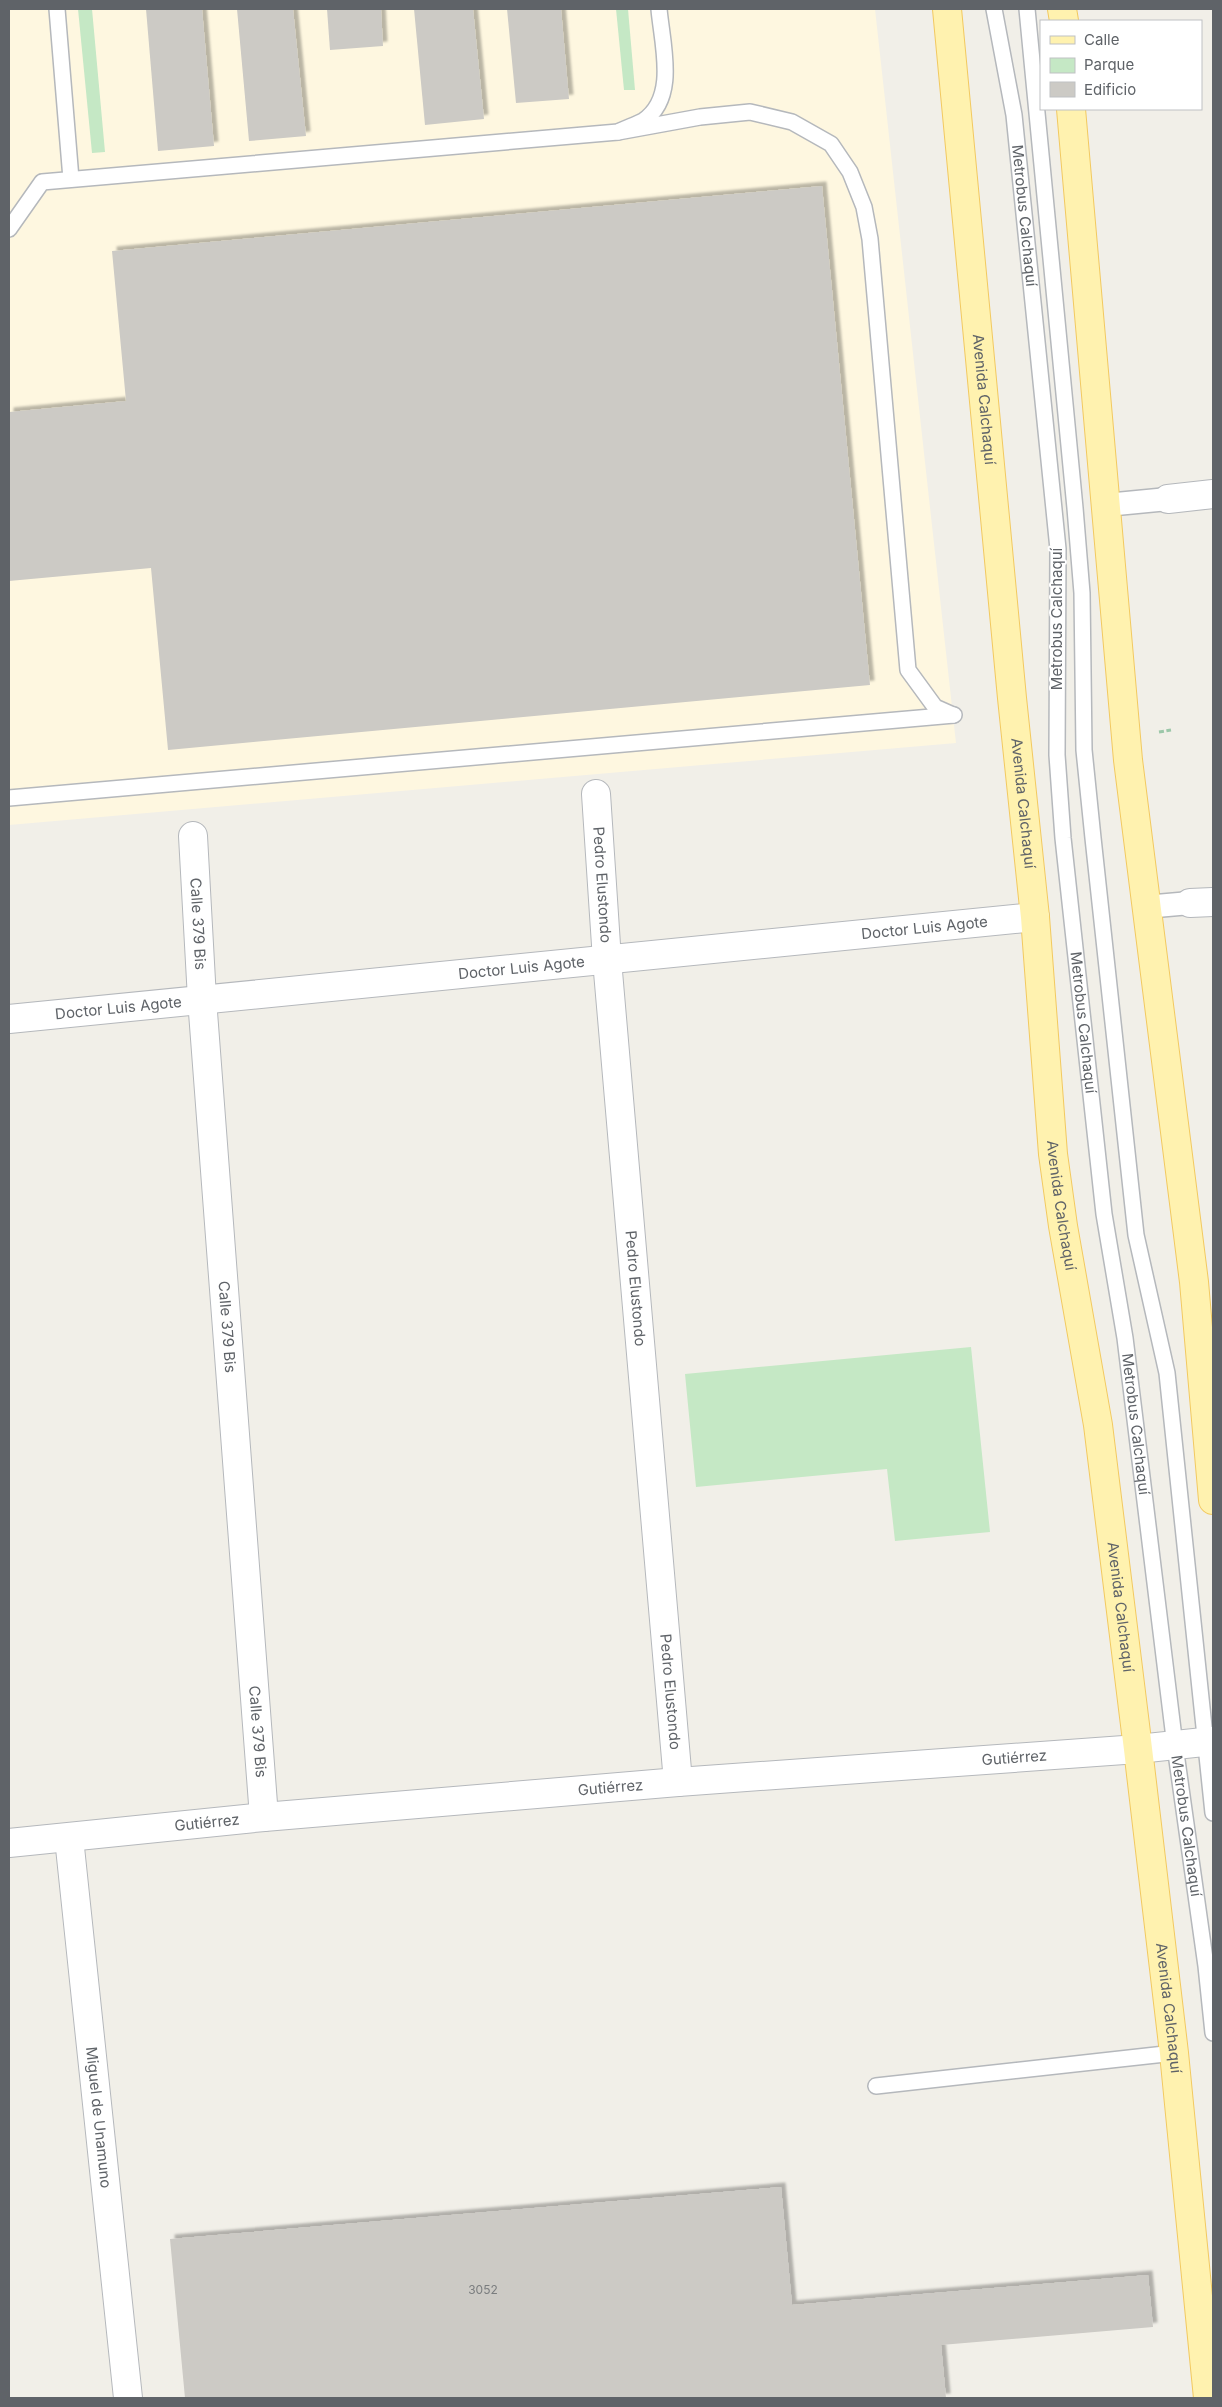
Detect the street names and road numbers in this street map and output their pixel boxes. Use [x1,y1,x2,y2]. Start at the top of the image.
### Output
street label: Metrobus Calchaquí [1008,144,1041,288]
street label: Avenida Calchaquí [969,333,1000,466]
street label: Metrobus Calchaquí [1047,547,1066,690]
street label: Avenida Calchaquí [1007,737,1040,870]
street label: Pedro Elustondo [589,826,616,943]
street label: Calle 379 Bis [186,877,210,970]
street label: Doctor Luis Agote [860,912,989,943]
street label: Metrobus Calchaquí [1066,951,1101,1095]
street label: Doctor Luis Agote [457,952,586,983]
street label: Doctor Luis Agote [54,992,183,1023]
street label: Avenida Calchaquí [1043,1140,1081,1272]
street label: Pedro Elustondo [621,1230,650,1347]
street label: Calle 379 Bis [214,1280,240,1374]
street label: Metrobus Calchaquí [1118,1352,1154,1496]
street label: Avenida Calchaquí [1103,1541,1138,1674]
street label: Pedro Elustondo [656,1633,685,1751]
street label: Calle 379 Bis [245,1685,271,1778]
street label: Gutiérrez [981,1746,1048,1769]
street label: Metrobus Calchaquí [1167,1754,1206,1898]
street label: Gutiérrez [577,1775,644,1799]
street label: Gutiérrez [173,1810,240,1835]
street label: Avenida Calchaquí [1152,1942,1186,2074]
street label: Miguel de Unamuno [82,2046,116,2189]

